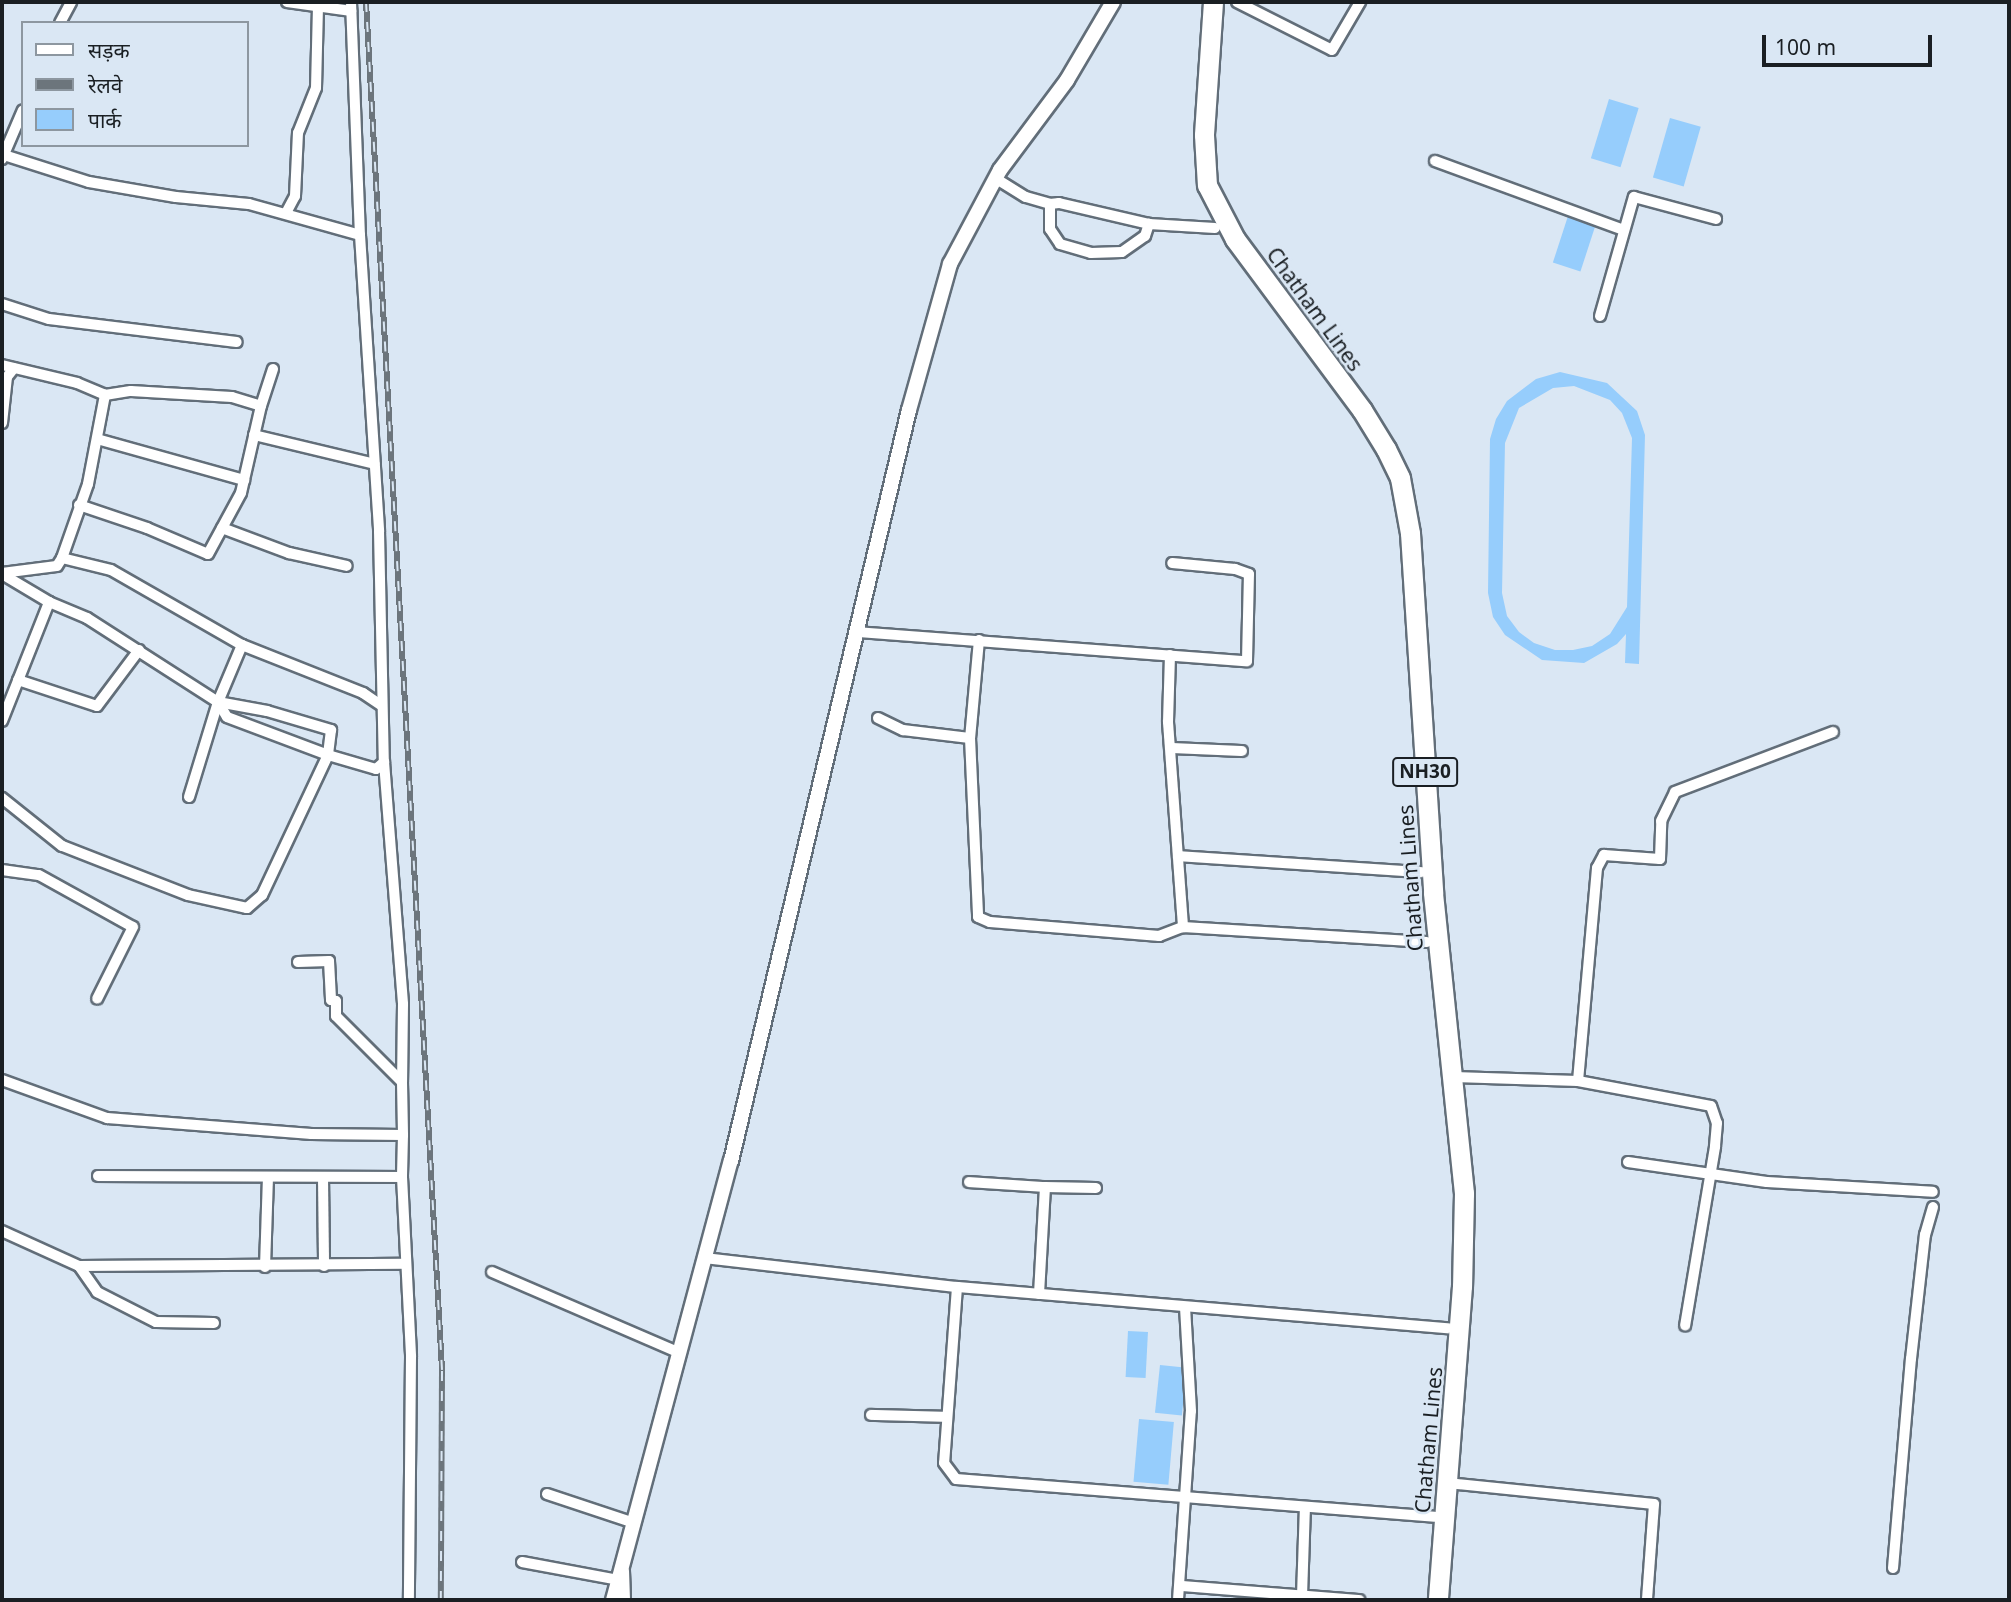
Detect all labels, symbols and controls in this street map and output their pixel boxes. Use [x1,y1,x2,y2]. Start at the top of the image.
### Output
legend [21,21,248,147]
scale bar [1766,21,1936,65]
text: 100 m [1775,33,1836,61]
text: सड़क [88,36,130,64]
text: रेलवे [88,71,123,99]
text: पार्क [88,106,122,134]
street label: Chatham Lines [1262,242,1368,376]
road number: NH30 [1392,757,1458,788]
street label: Chatham Lines [1392,804,1428,952]
street label: Chatham Lines [1409,1366,1447,1514]

